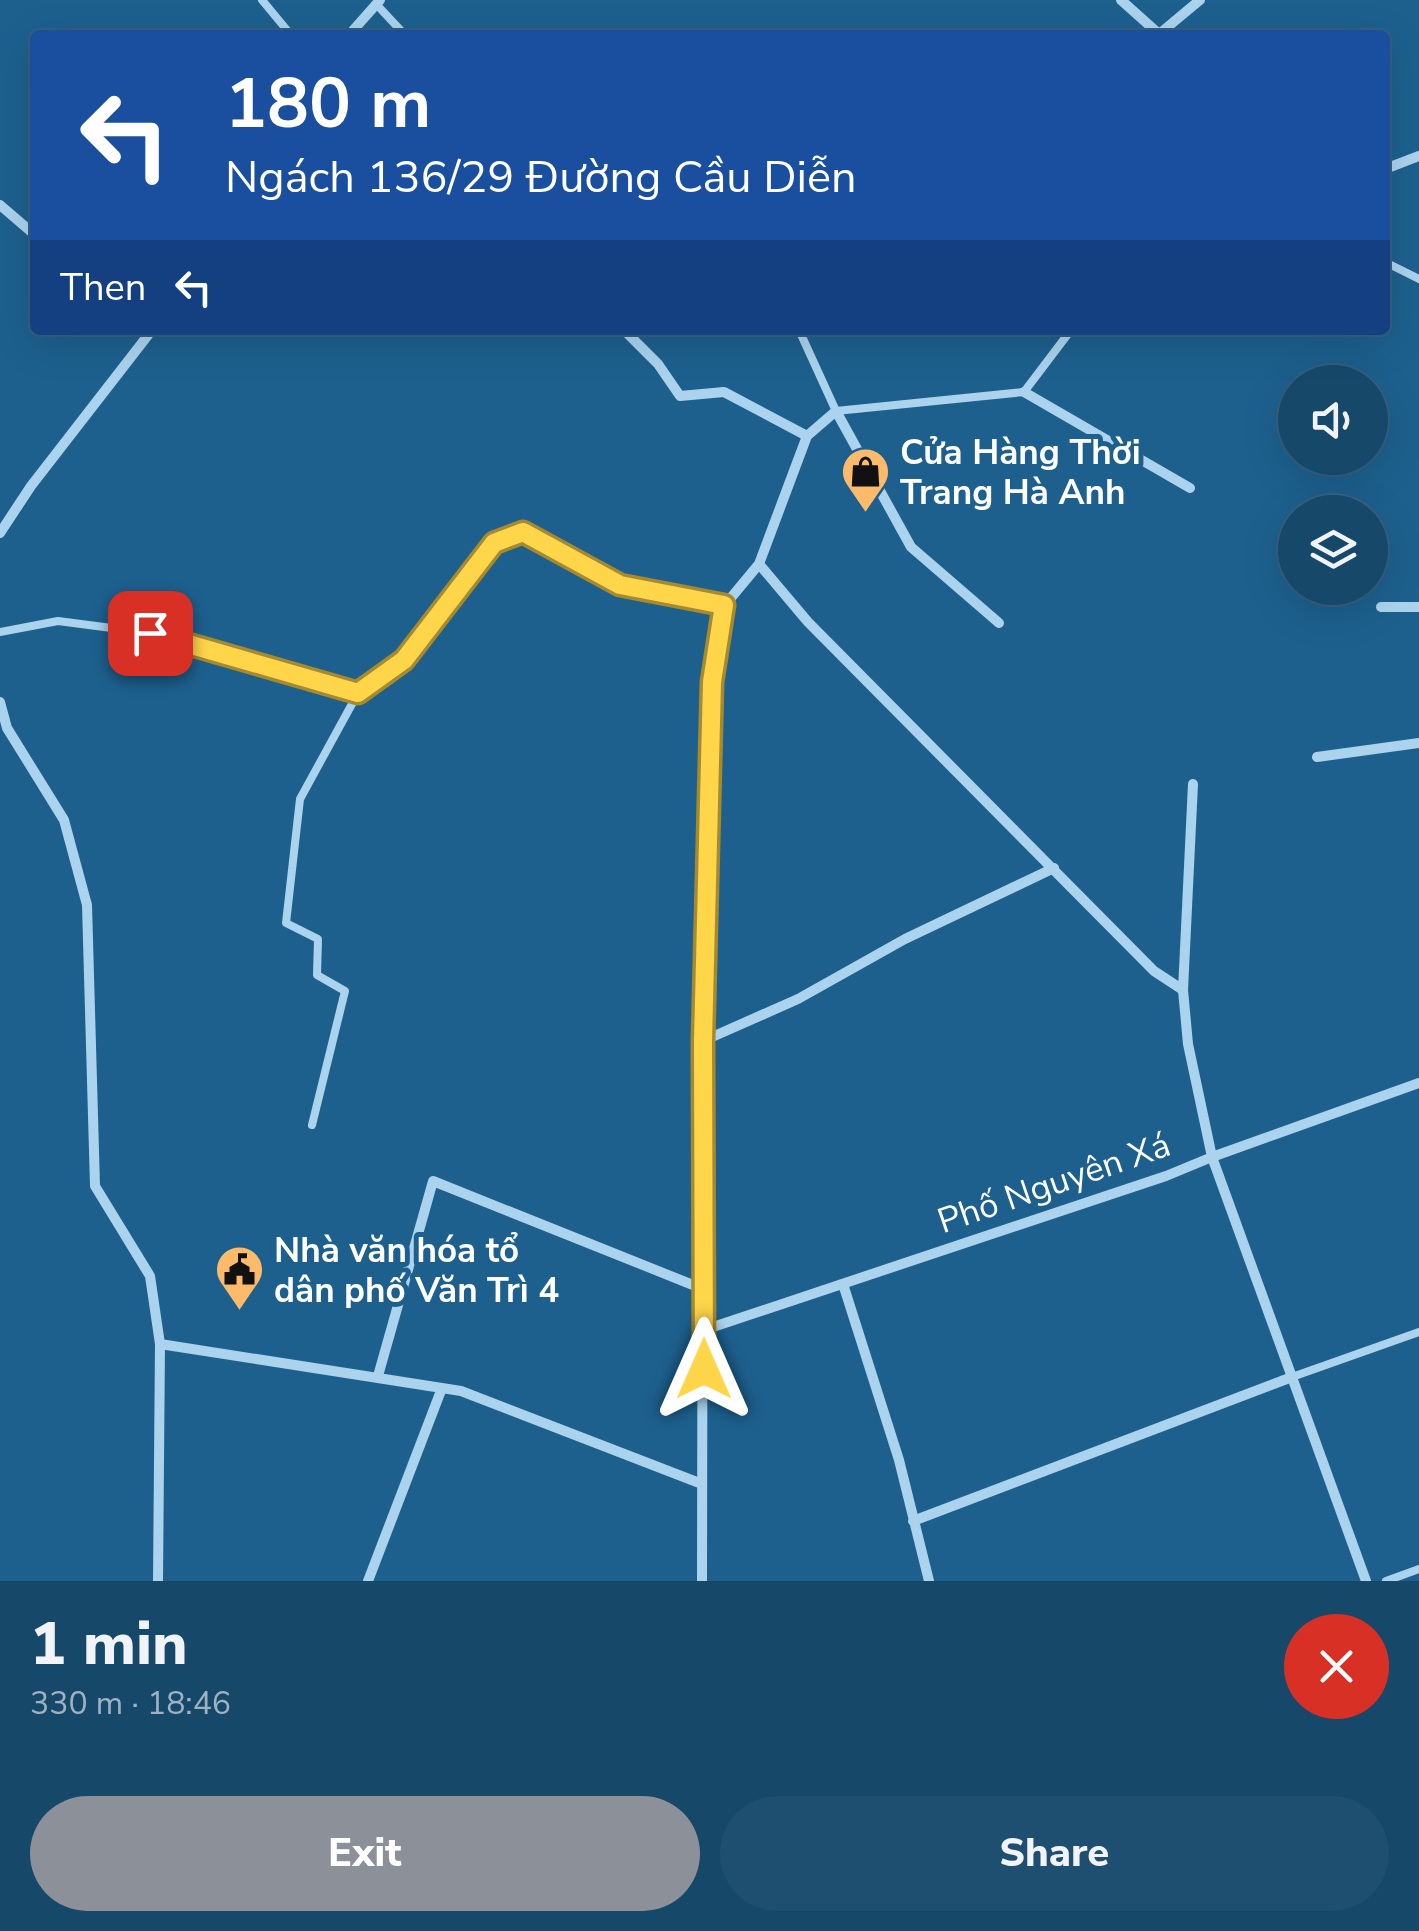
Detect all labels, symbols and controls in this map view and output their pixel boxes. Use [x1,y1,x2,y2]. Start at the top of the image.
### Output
text: 180 m [225,56,431,152]
icon: left [60,70,190,200]
text: Ngách 136/29 Đường Cầu Diễn [225,147,856,208]
icon: left [166,260,221,315]
text: Then [60,262,146,313]
map controls [1278,365,1388,605]
button: sound [1278,365,1388,475]
place label: Cửa Hàng Thời Trang Hà Anh [900,429,1141,516]
shop icon: Cửa Hàng Thời Trang Hà Anh [839,446,891,514]
button: layers [1278,495,1388,605]
pin [108,591,193,676]
icon: arrive [123,606,178,661]
street label: Phố Nguyên Xá [931,1121,1177,1245]
place label: Nhà văn hóa tổ dân phố Văn Trì 4 [274,1227,559,1314]
public building icon: Nhà văn hóa tổ dân phố Văn Trì 4 [213,1244,265,1312]
position arrow [652,1317,756,1421]
text: 1 min [30,1603,188,1685]
button: close [1284,1614,1389,1719]
text: 330 m · 18:46 [30,1682,231,1725]
button: Exit [30,1796,700,1911]
button: Share [720,1796,1389,1911]

